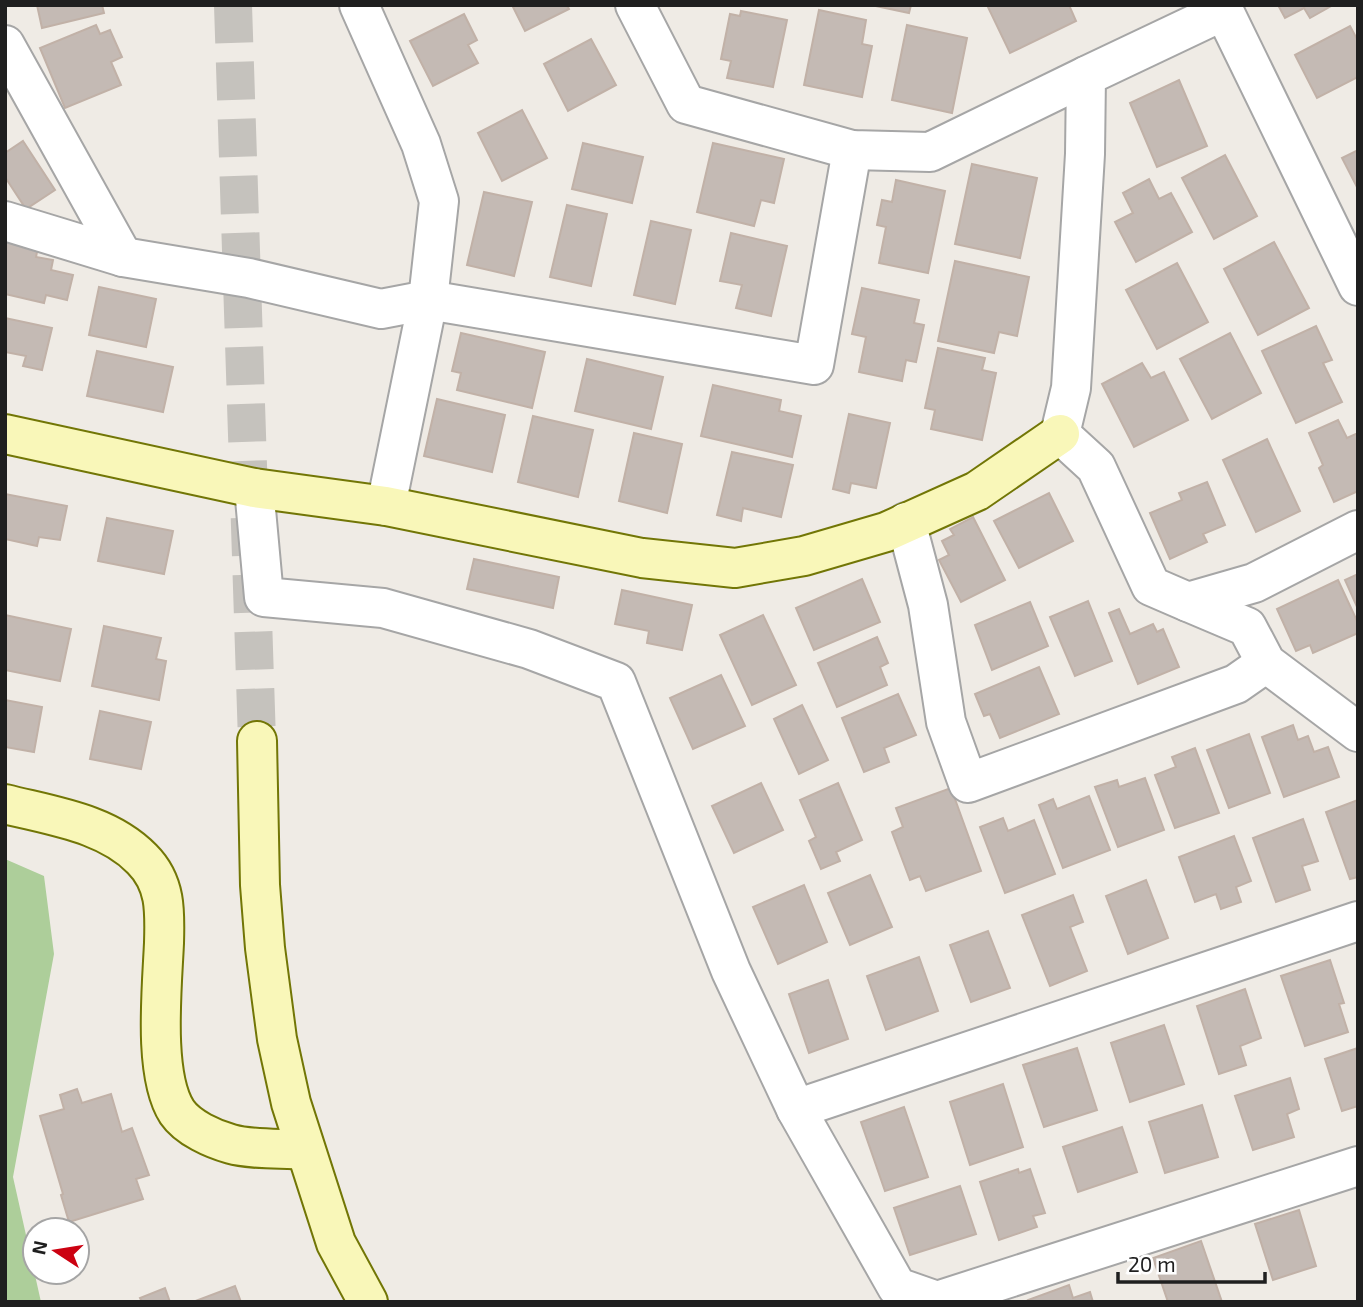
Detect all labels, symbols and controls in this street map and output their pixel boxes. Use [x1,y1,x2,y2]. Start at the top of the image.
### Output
north arrow [21,1216,91,1286]
text: N [26,1238,52,1256]
scale bar [1118,1240,1265,1284]
text: 20 m [1128,1251,1176,1276]

